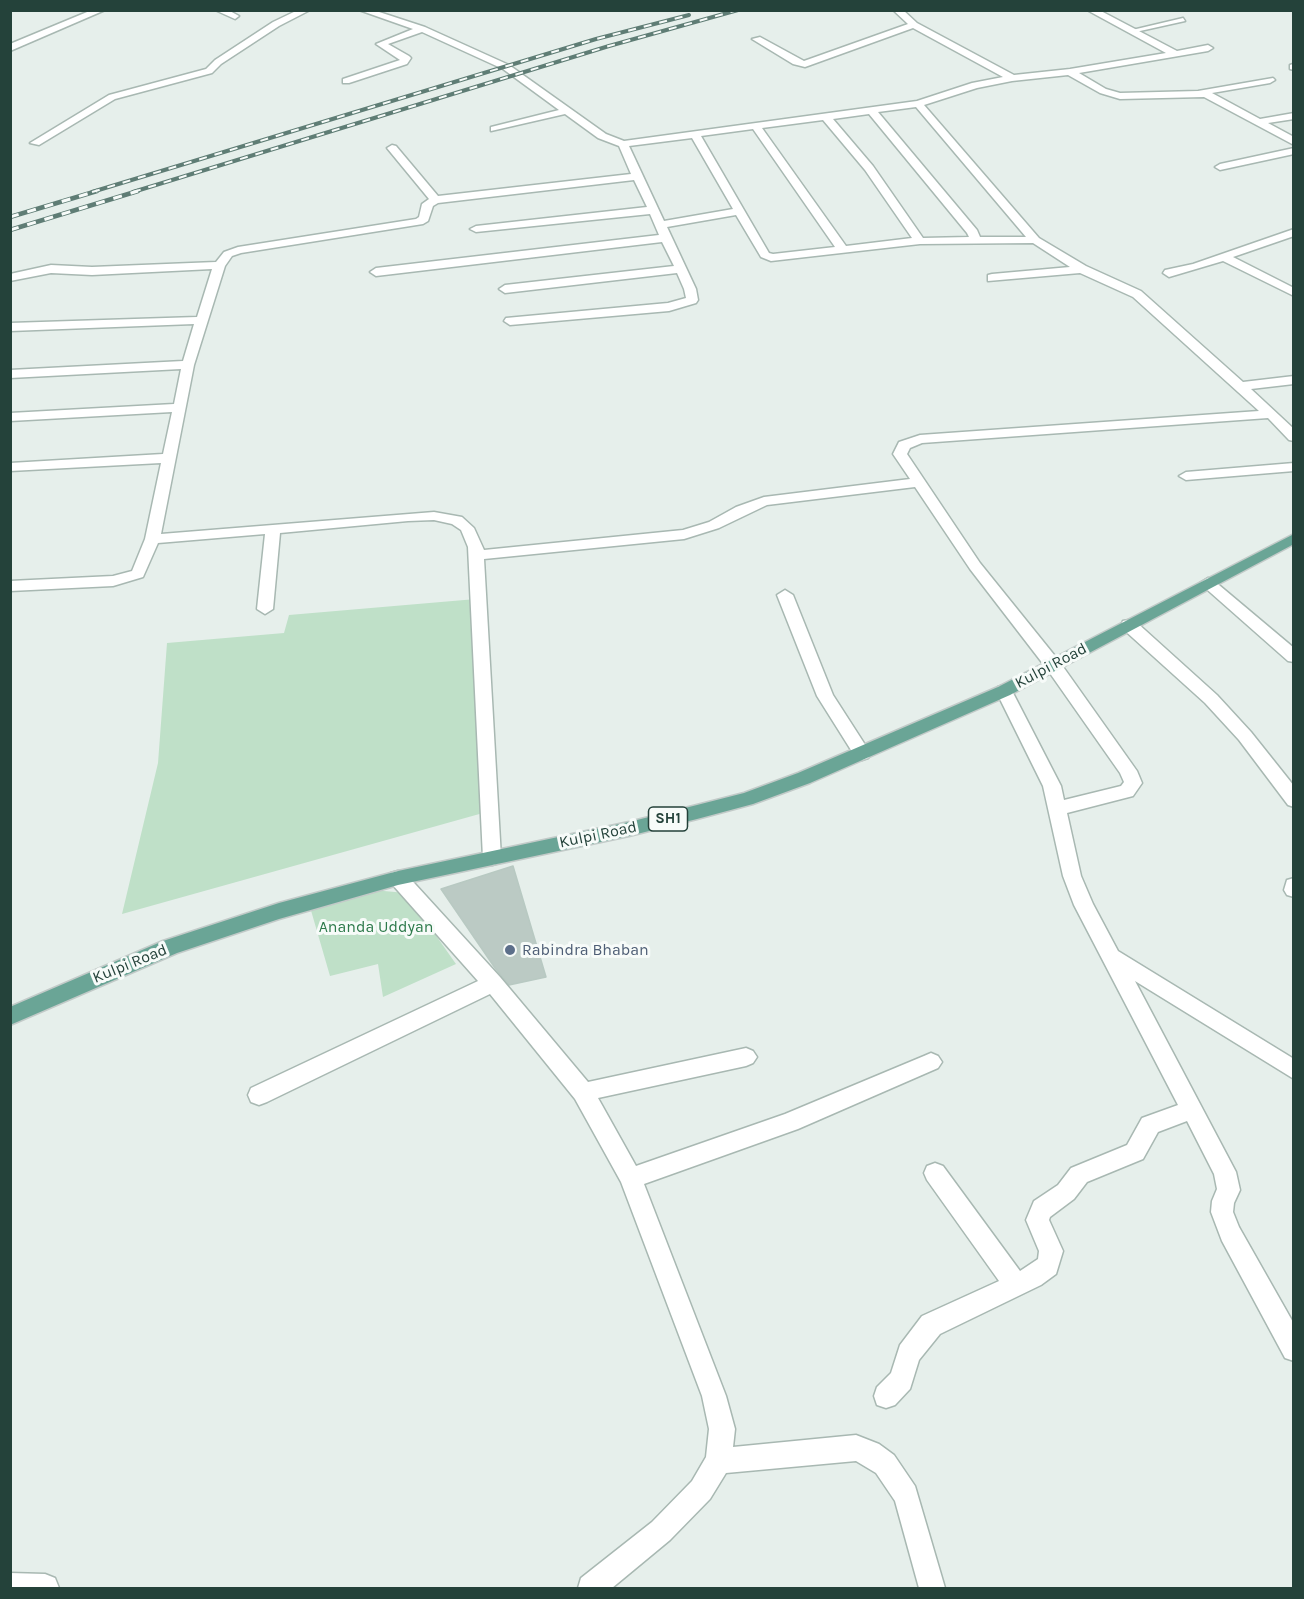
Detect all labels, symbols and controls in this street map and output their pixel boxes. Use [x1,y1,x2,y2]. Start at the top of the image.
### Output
street label: Kulpi Road [1012,639,1090,693]
road number: SH1 [648,807,688,831]
street label: Kulpi Road [558,817,638,853]
park label: Ananda Uddyan [319,917,433,937]
street label: Kulpi Road [90,940,170,988]
place label: Rabindra Bhaban [522,940,649,960]
marker: Rabindra Bhaban [503,943,517,957]

